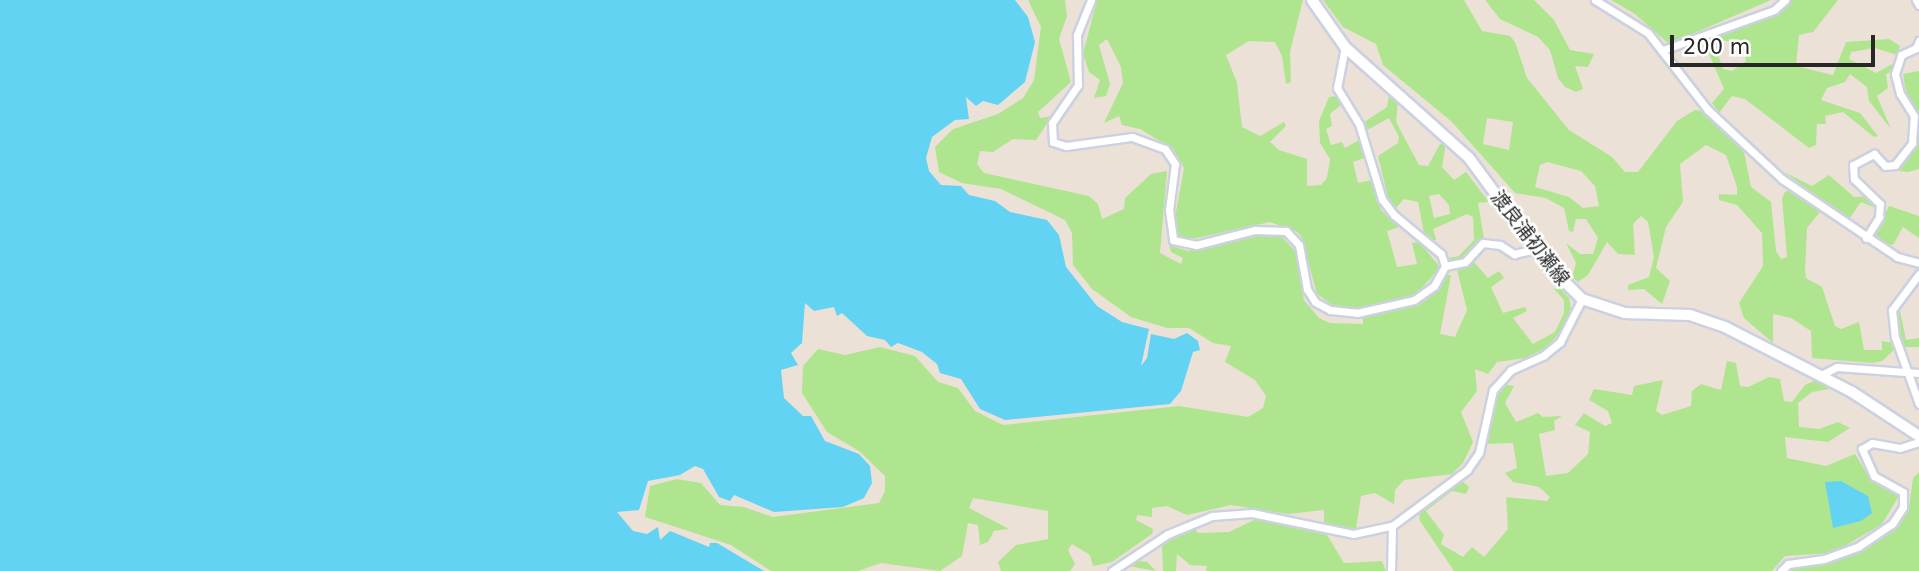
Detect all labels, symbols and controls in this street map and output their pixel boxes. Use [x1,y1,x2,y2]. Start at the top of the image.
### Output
scale bar [1674,21,1879,65]
text: 200 m [1683,35,1750,59]
street label: 渡良浦初瀬線 [1486,186,1574,290]

